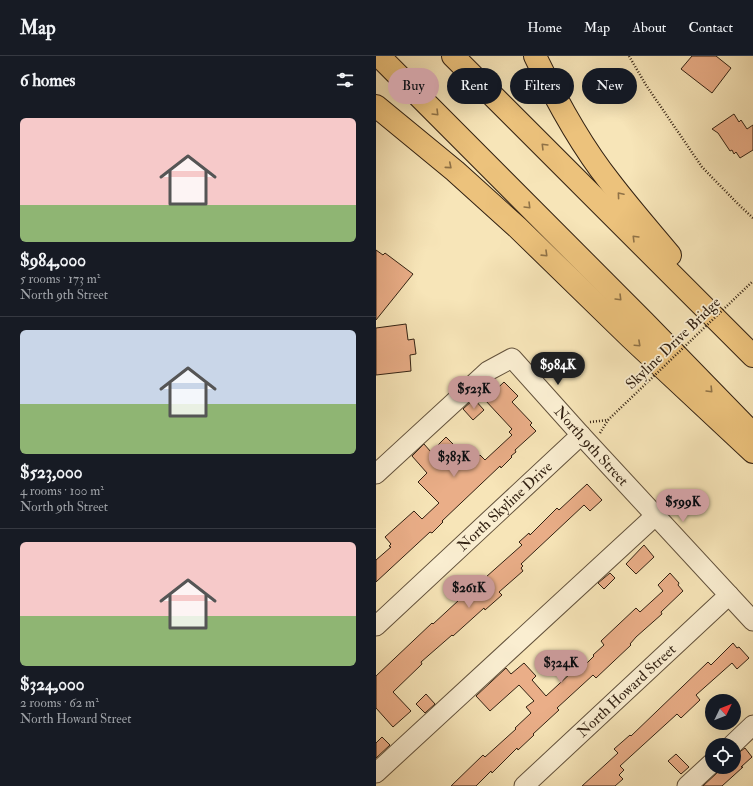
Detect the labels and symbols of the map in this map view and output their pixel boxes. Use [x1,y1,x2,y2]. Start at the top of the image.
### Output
one-way arrow [431,108,439,116]
one-way arrow [541,143,548,151]
one-way arrow [444,162,452,169]
one-way arrow [618,193,625,200]
one-way arrow [523,201,531,209]
one-way arrow [632,235,640,243]
one-way arrow [540,249,548,257]
one-way arrow [614,293,622,301]
street label: Skyline Drive Bridge [622,293,725,394]
one-way arrow [634,340,641,347]
pin: $984K [530,352,586,386]
pin: $523K [446,376,502,410]
one-way arrow [706,386,713,393]
street label: North 9th Street [550,402,632,490]
pin: $383K [426,444,482,478]
street label: North Skyline Drive [454,457,557,555]
pin: $599K [655,489,711,523]
pin: $261K [441,575,497,609]
street label: North Howard Street [573,640,680,742]
pin: $324K [533,650,589,684]
north arrow [705,694,741,730]

